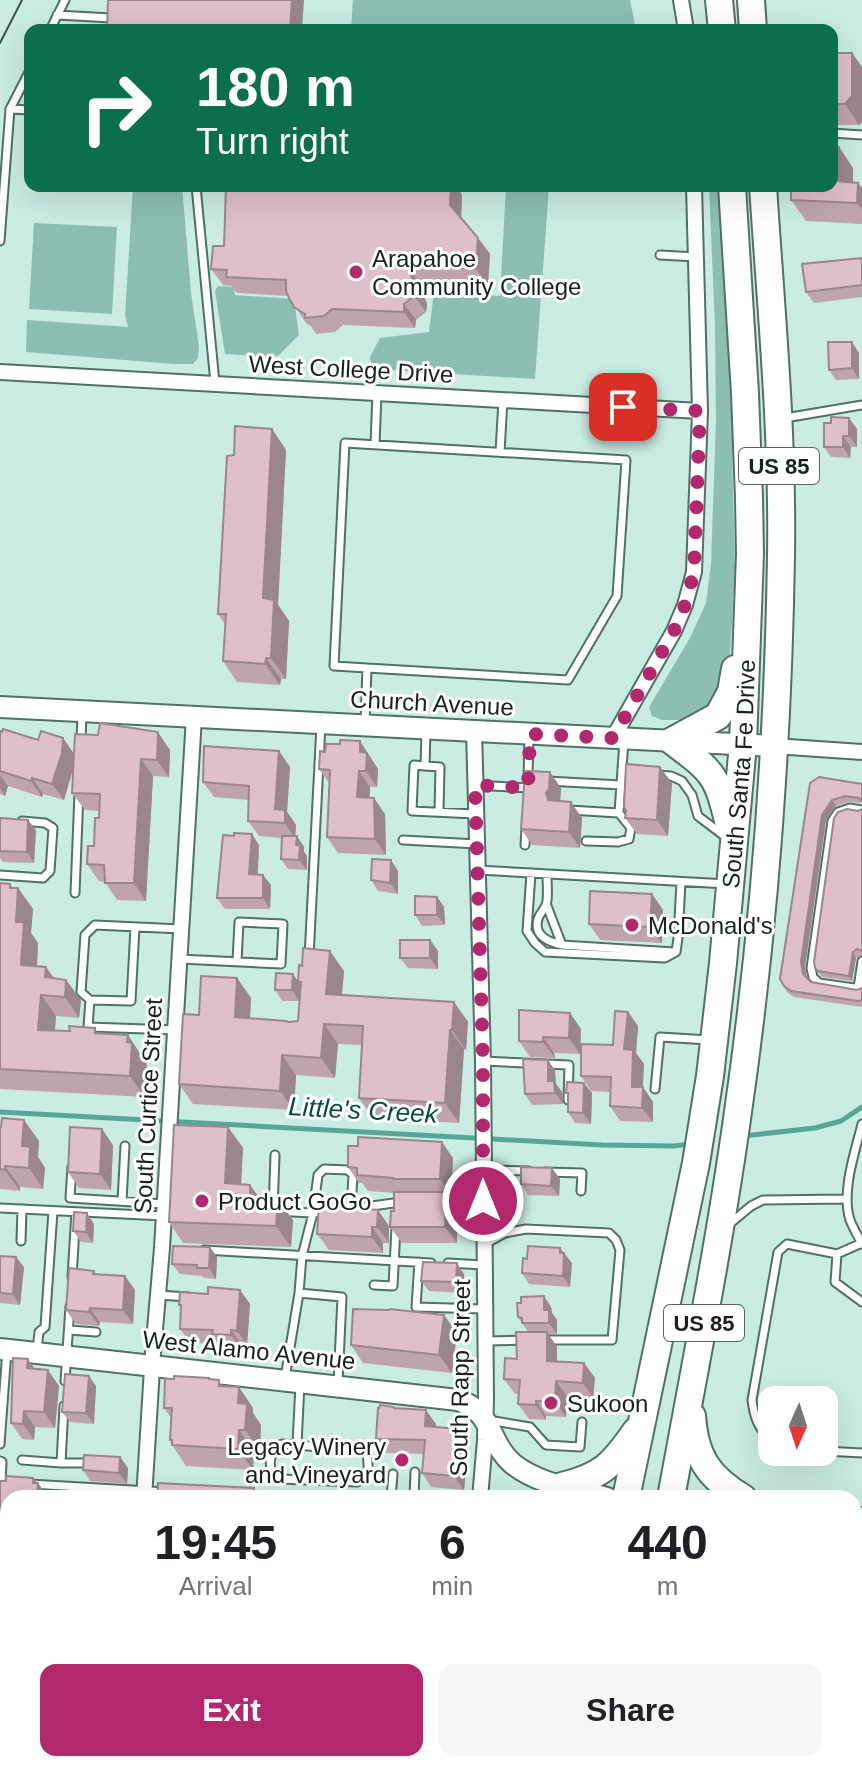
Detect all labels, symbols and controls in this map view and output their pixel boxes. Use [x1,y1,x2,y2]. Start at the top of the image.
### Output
text: 180 m [196,55,355,118]
icon: right [64,56,168,160]
text: Turn right [196,121,349,162]
place label: Arapahoe Community College [372,245,581,300]
marker: Arapahoe Community College [347,263,365,281]
street label: West College Drive [248,350,454,388]
pin [589,373,657,441]
icon: arrive [601,385,645,429]
road number: US 85 [739,448,819,484]
street label: South Santa Fe Drive [716,659,760,889]
street label: Church Avenue [350,685,514,721]
place label: McDonald's [648,912,773,939]
marker: McDonald's [623,916,641,934]
street label: South Curtice Street [129,997,167,1215]
water label: Little's Creek [288,1091,440,1129]
position arrow [441,1159,525,1243]
place label: Product GoGo [218,1188,371,1215]
marker: Product GoGo [193,1192,211,1210]
street label: South Rapp Street [445,1279,475,1477]
road number: US 85 [664,1305,744,1341]
street label: West Alamo Avenue [141,1325,357,1375]
north arrow [758,1386,838,1466]
map controls [758,1386,838,1466]
place label: Sukoon [567,1390,648,1417]
marker: Sukoon [542,1394,560,1412]
place label: Legacy Winery and Vineyard [227,1433,386,1488]
marker: Legacy Winery and Vineyard [393,1451,411,1469]
text: 19:45 [154,1516,277,1569]
text: 6 [439,1516,466,1569]
text: 440 [628,1516,708,1569]
text: Arrival [179,1571,253,1601]
text: min [431,1571,473,1601]
text: m [657,1571,678,1601]
button: Exit [40,1664,423,1756]
button: Share [439,1664,822,1756]

